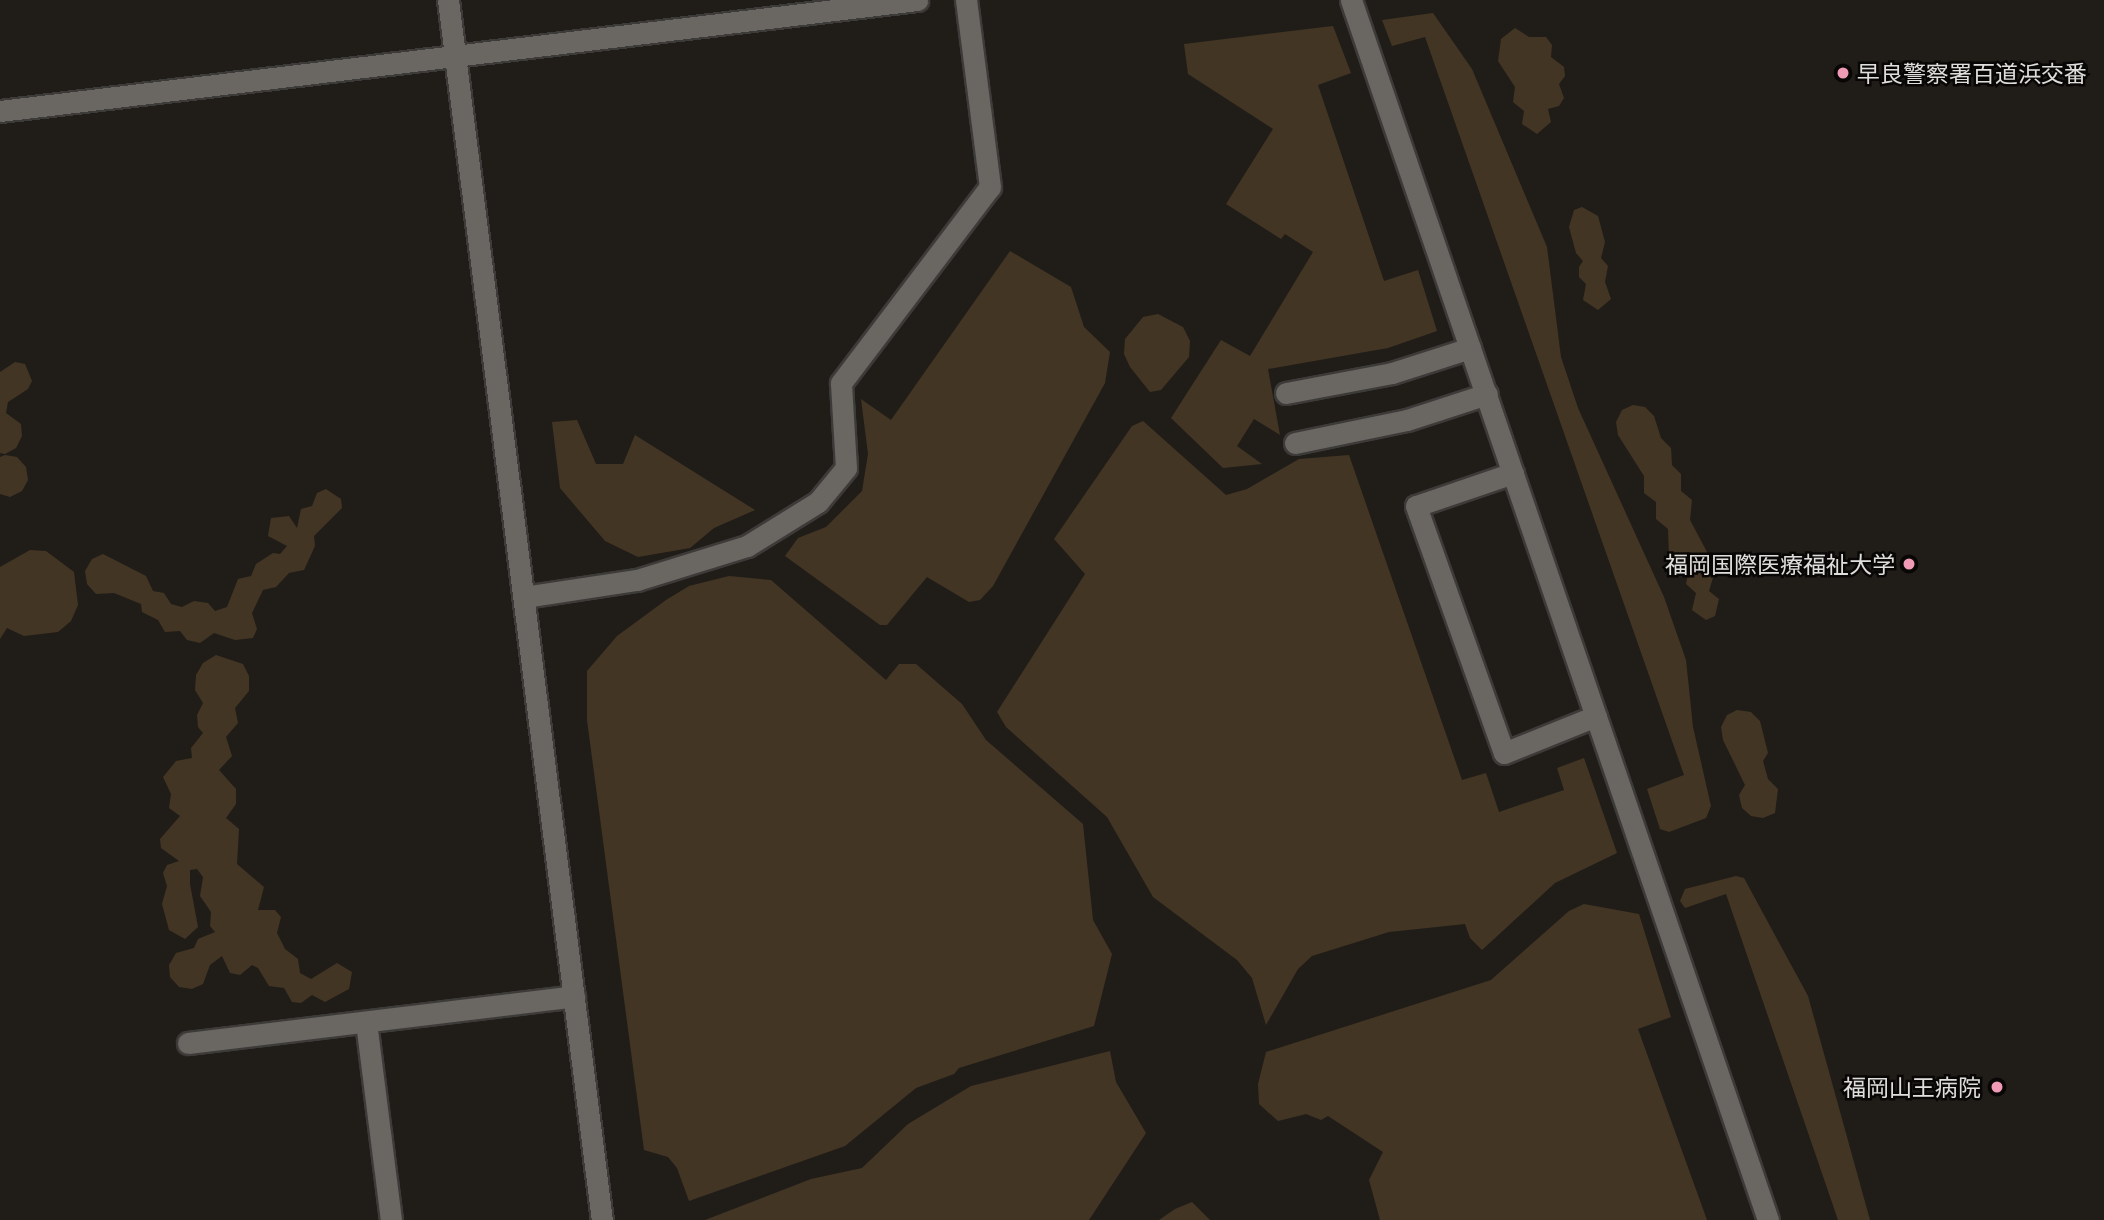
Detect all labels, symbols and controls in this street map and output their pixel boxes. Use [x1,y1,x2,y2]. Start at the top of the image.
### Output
place label: 早良警察署百道浜交番 [1857,59,2087,87]
marker: 早良警察署百道浜交番 [1835,65,1851,81]
place label: 福岡国際医療福祉大学 [1665,550,1895,578]
marker: 福岡国際医療福祉大学 [1901,556,1917,572]
place label: 福岡山王病院 [1843,1073,1981,1101]
marker: 福岡山王病院 [1987,1077,2007,1097]

